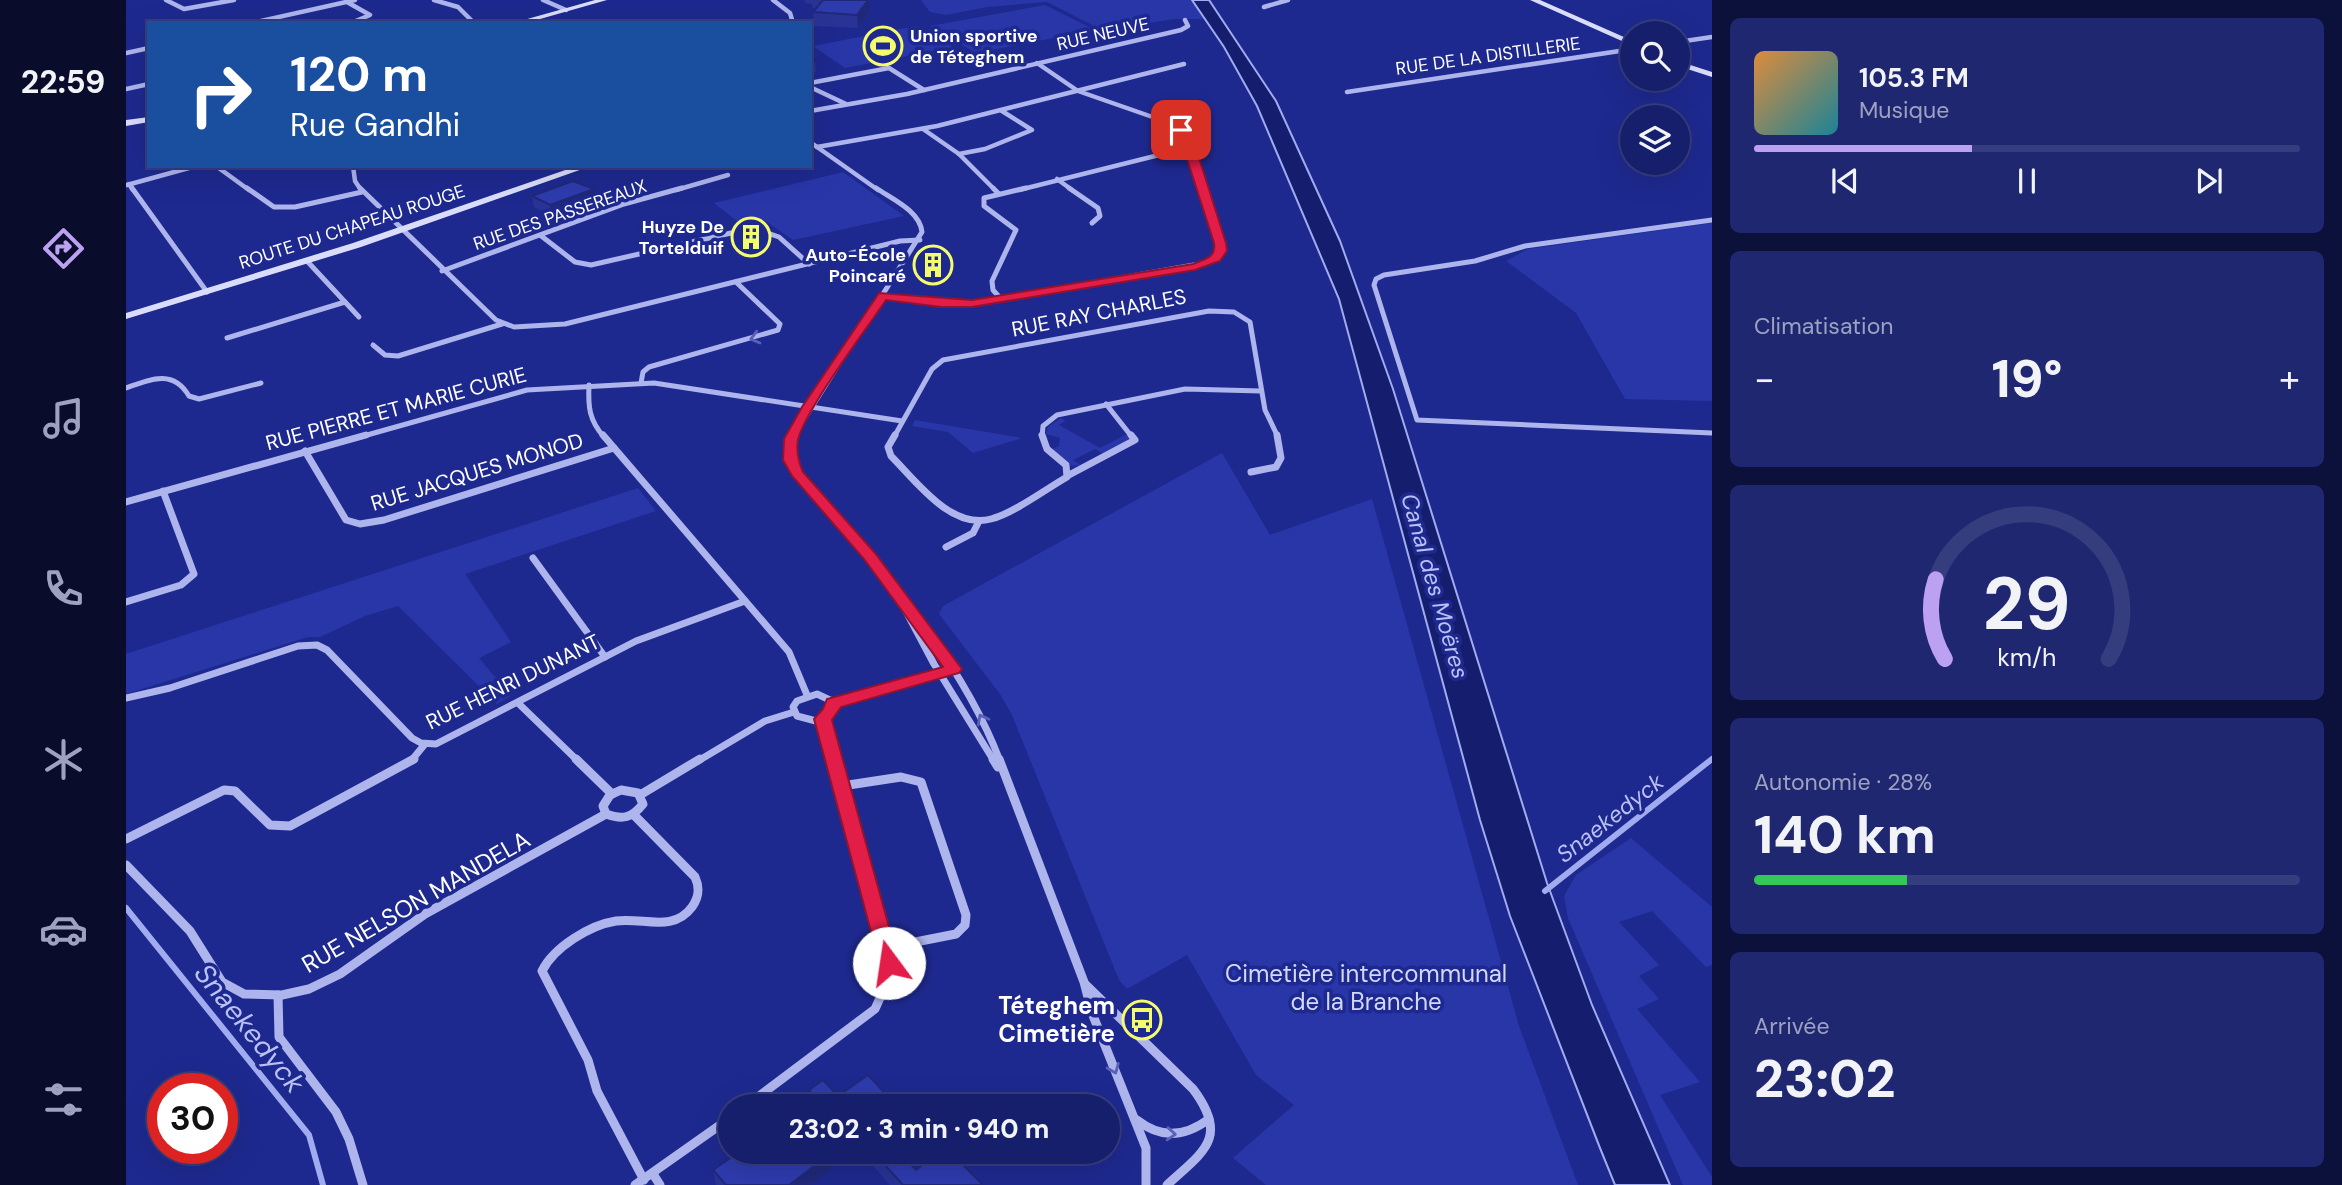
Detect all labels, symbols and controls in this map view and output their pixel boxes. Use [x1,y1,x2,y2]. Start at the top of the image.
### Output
street label: RUE NEUVE [1054,12,1152,56]
map controls [1620,21,1690,175]
button: search [1620,21,1690,91]
place label: Union sportive de Téteghem [910,24,1038,69]
sports icon: Union sportive de Téteghem [862,25,904,67]
street label: RUE DE LA DISTILLERIE [1394,31,1582,81]
text: 120 m [290,42,428,106]
icon: right [175,49,266,140]
text: 22:59 [21,61,105,103]
text: 105.3 FM [1859,61,1969,95]
text: Musique [1859,95,1949,125]
pin [1151,100,1211,160]
text: Rue Gandhi [290,104,460,146]
button: layers [1620,105,1690,175]
icon: arrive [1162,111,1200,149]
icon: previous [1826,162,1864,200]
icon: pause [2008,162,2046,200]
icon: next [2190,162,2228,200]
street label: RUE DES PASSEREAUX [470,174,650,256]
street label: ROUTE DU CHAPEAU ROUGE [236,179,468,275]
place label: Huyze De Tortelduif [639,215,724,260]
building icon: Huyze De Tortelduif [730,216,772,258]
icon: directions [39,224,88,273]
place label: Auto-École Poincaré [805,243,906,288]
building icon: Auto-École Poincaré [912,244,954,286]
street label: RUE RAY CHARLES [1009,282,1189,344]
text: Climatisation [1754,311,1893,341]
one-way arrow [749,330,761,344]
text: 19° [1991,345,2063,413]
text: − [1754,354,1775,404]
text: + [2279,354,2300,404]
street label: RUE PIERRE ET MARIE CURIE [263,361,529,457]
icon: music [39,394,88,443]
street label: RUE JACQUES MONOD [367,426,587,518]
water label: Canal des Moëres [1394,490,1476,682]
text: 29 [1983,557,2071,652]
icon: phone [39,564,88,613]
street label: RUE HENRI DUNANT [421,628,605,736]
text: km/h [1997,640,2057,673]
one-way arrow [977,714,991,726]
icon: climate [39,735,88,784]
water label: Snaekedyck [1550,766,1670,869]
text: Autonomie · 28% [1754,767,1932,797]
text: 140 km [1754,801,1936,869]
street label: RUE NELSON MANDELA [296,823,536,980]
icon: car [39,905,88,954]
position arrow [852,926,926,1000]
water label: Snaekedyck [186,956,314,1101]
park label: Cimetière intercommunal de la Branche [1225,958,1507,1017]
place label: Téteghem Cimetière [998,990,1115,1049]
bus stop icon: Téteghem Cimetière [1121,999,1163,1041]
text: Arrivée [1754,1011,1830,1041]
text: 23:02 [1754,1045,1896,1113]
one-way arrow [1106,1062,1120,1075]
speed limit sign: 30 [147,1073,238,1164]
icon: filters [39,1075,88,1124]
text: 23:02 · 3 min · 940 m [789,1112,1049,1146]
one-way arrow [1166,1126,1177,1141]

